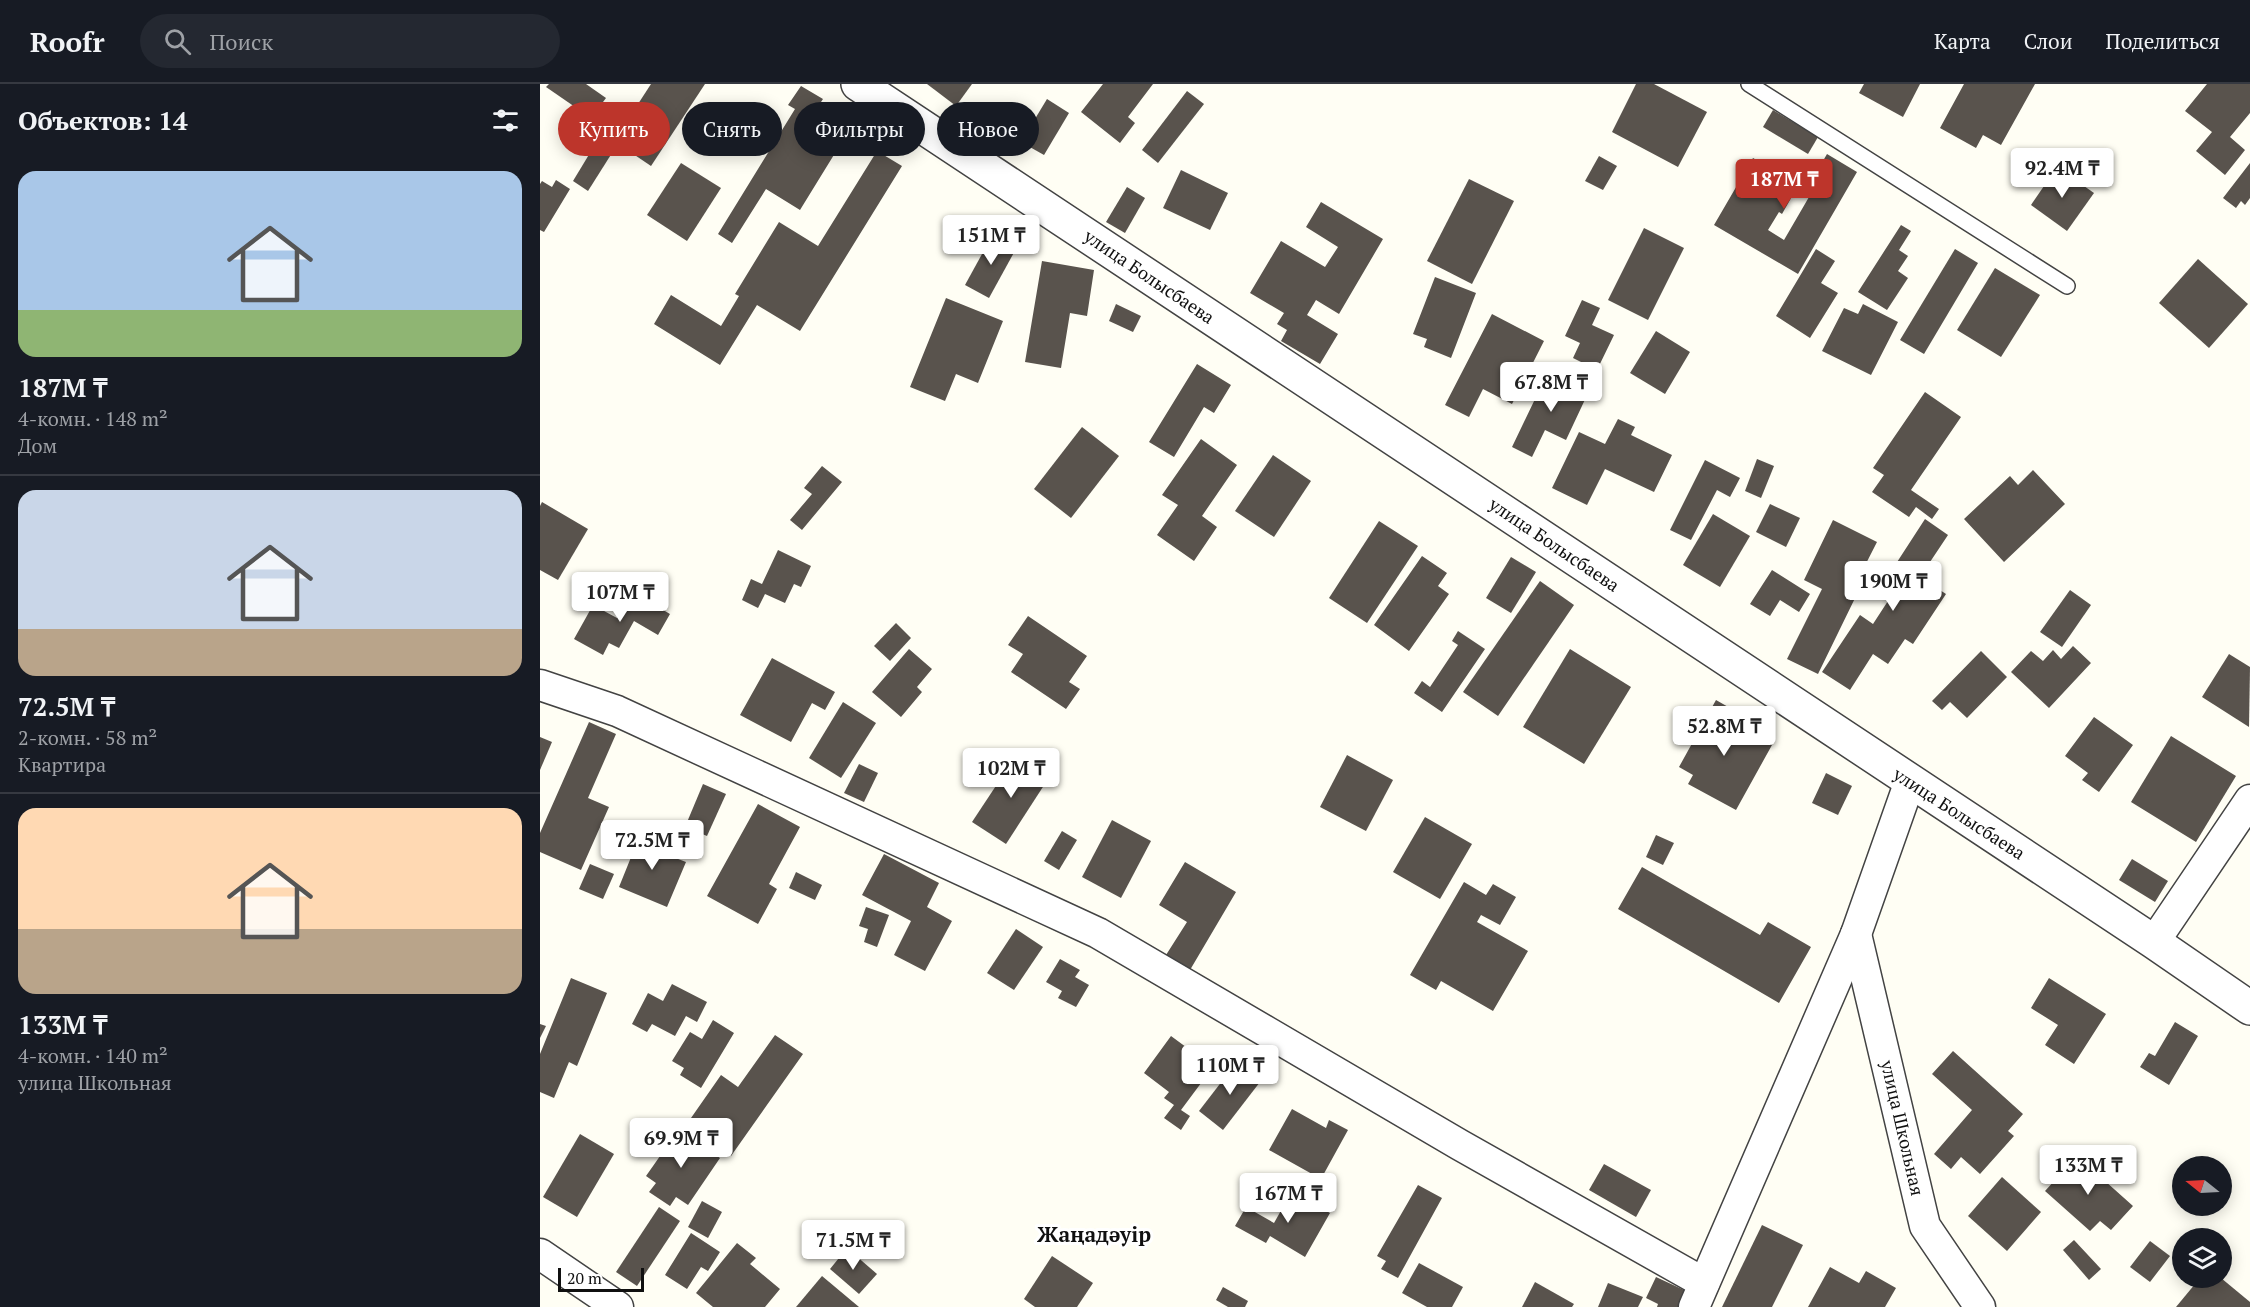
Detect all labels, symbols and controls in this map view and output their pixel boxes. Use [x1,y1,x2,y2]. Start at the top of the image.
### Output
search box [140,14,560,68]
text: Roofr [30,23,104,60]
icon: search [161,25,194,58]
text: Поиск [209,27,273,56]
text: Карта [1934,27,1991,55]
text: Слои [2024,27,2073,55]
text: Поделиться [2106,27,2220,55]
chip: Купить [558,102,670,156]
chip: Снять [682,102,782,156]
chip: Фильтры [794,102,925,156]
chip: Новое [937,102,1039,156]
text: Объектов: 14 [18,103,188,137]
icon: filters [489,104,522,137]
pin: 92.4M ₸ [2007,148,2117,199]
text: 92.4M ₸ [2025,154,2099,181]
pin: 187M ₸ [1735,159,1833,210]
text: 187M ₸ [1750,165,1818,192]
icon: home [216,210,324,318]
pin: 151M ₸ [942,215,1040,266]
text: 151M ₸ [957,221,1025,248]
street label: улица Болысбаева [1079,223,1219,329]
pin: 67.8M ₸ [1496,362,1606,413]
text: 67.8M ₸ [1514,368,1588,395]
text: 187M ₸ [18,370,107,404]
text: 4-комн. · 148 m² [18,405,168,432]
text: Дом [18,432,57,459]
street label: улица Болысбаева [1484,491,1624,597]
icon: home [216,529,324,637]
pin: 190M ₸ [1844,561,1942,612]
text: 190M ₸ [1859,567,1927,594]
pin: 107M ₸ [571,572,669,623]
text: 107M ₸ [586,578,654,605]
text: 72.5M ₸ [18,689,115,723]
pin: 52.8M ₸ [1669,706,1779,757]
text: 52.8M ₸ [1687,712,1761,739]
text: 2-комн. · 58 m² [18,724,157,751]
pin: 102M ₸ [962,748,1060,799]
text: Квартира [18,751,106,778]
text: 102M ₸ [977,754,1045,781]
street label: улица Болысбаева [1888,761,2030,865]
pin: 72.5M ₸ [597,820,707,871]
text: 72.5M ₸ [615,826,689,853]
icon: home [216,847,324,955]
text: 133M ₸ [18,1007,107,1041]
text: 4-комн. · 140 m² [18,1042,168,1069]
pin: 110M ₸ [1181,1045,1279,1096]
text: 110M ₸ [1196,1051,1264,1078]
street label: улица Школьная [1875,1057,1930,1198]
text: улица Школьная [18,1069,172,1096]
pin: 69.9M ₸ [626,1118,736,1169]
text: 69.9M ₸ [644,1124,718,1151]
pin: 133M ₸ [2039,1145,2137,1196]
text: 133M ₸ [2054,1151,2122,1178]
north arrow [2172,1156,2232,1216]
map controls [2172,1156,2232,1288]
pin: 167M ₸ [1239,1173,1337,1224]
text: 167M ₸ [1254,1179,1322,1206]
pin: 71.5M ₸ [798,1220,908,1271]
district label: Жаңадәуір [1037,1220,1151,1248]
text: 71.5M ₸ [816,1226,890,1253]
button: layers [2172,1228,2232,1288]
scale bar [558,1265,644,1292]
text: 20 m [567,1267,602,1289]

